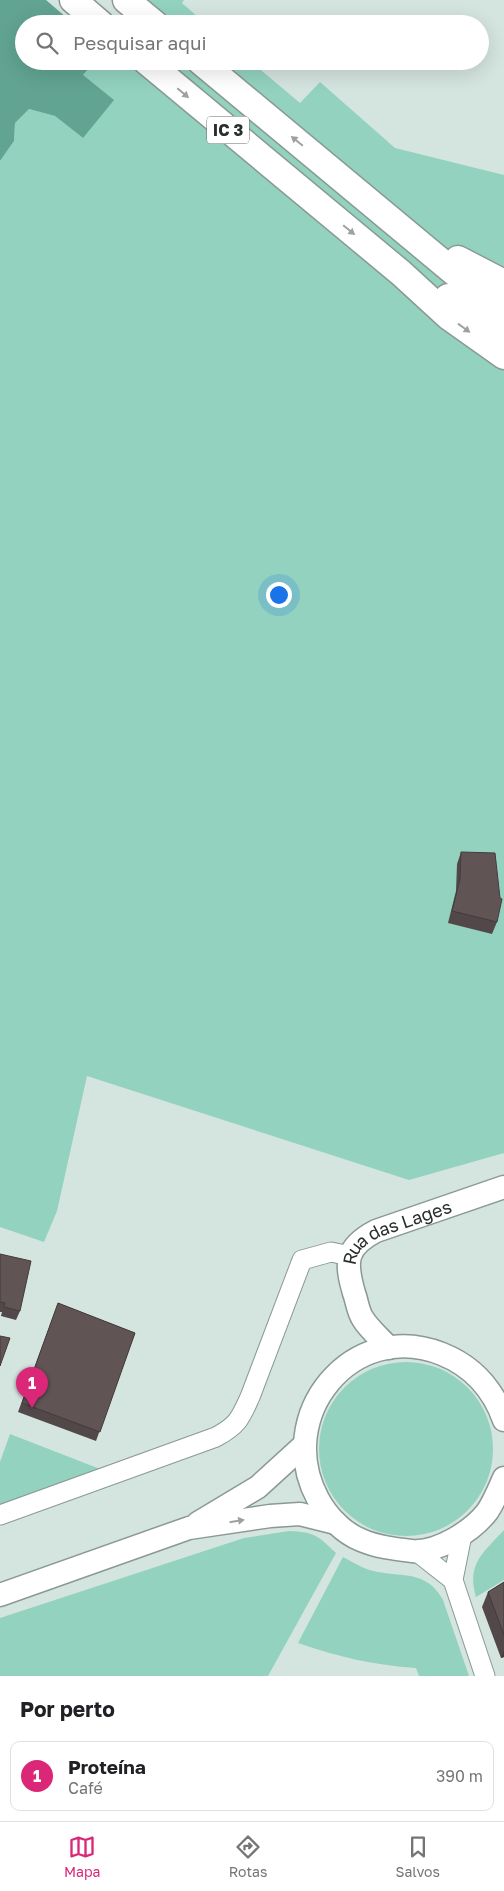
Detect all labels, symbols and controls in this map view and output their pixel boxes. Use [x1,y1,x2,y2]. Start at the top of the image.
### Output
search box [15,15,489,70]
icon: search [33,29,61,57]
text: Pesquisar aqui [73,31,207,54]
one-way arrow [176,87,189,98]
road number: IC 3 [207,116,249,144]
one-way arrow [291,136,304,147]
one-way arrow [342,225,355,236]
one-way arrow [457,323,471,333]
your location [266,582,292,608]
street label: Rua das Lages [338,1195,454,1267]
pin: 1 [16,1367,48,1408]
one-way arrow [229,1517,245,1525]
text: Por perto [20,1696,115,1722]
text: Proteína [68,1755,146,1778]
text: 1 [33,1766,41,1786]
text: 390 m [436,1766,483,1786]
text: Café [68,1778,103,1798]
tab: Mapa [64,1833,101,1880]
tab: Rotas [229,1833,267,1880]
tab: Salvos [395,1833,440,1880]

